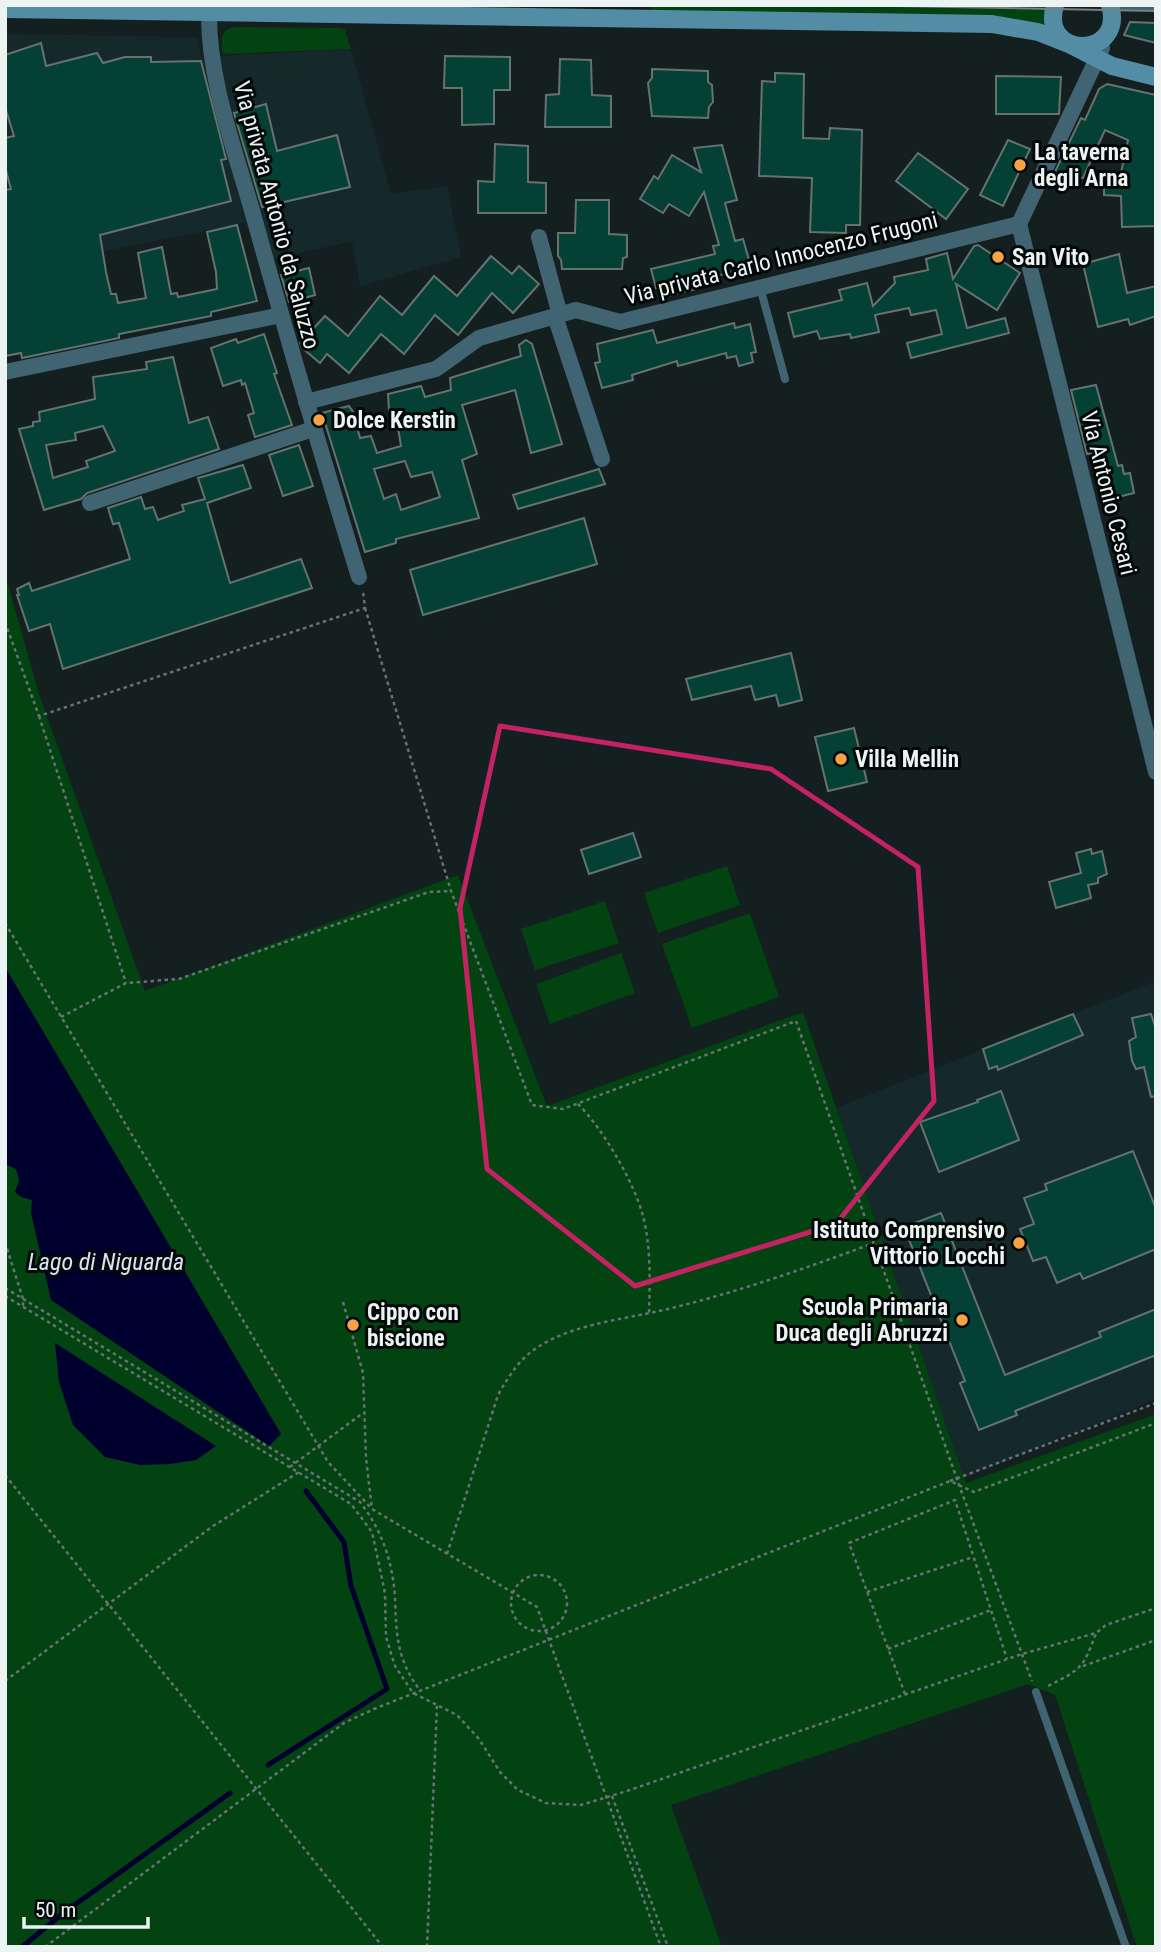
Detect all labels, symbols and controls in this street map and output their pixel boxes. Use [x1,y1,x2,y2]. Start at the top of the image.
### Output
street label: Via privata Antonio da Saluzzo [228,78,325,352]
place label: La taverna degli Arna [1034,139,1130,192]
marker: La taverna degli Arna [1012,157,1028,173]
street label: Via privata Carlo Innocenzo Frugoni [622,206,941,311]
place label: San Vito [1012,244,1089,271]
marker: San Vito [990,249,1006,265]
place label: Dolce Kerstin [333,407,456,434]
street label: Via Antonio Cesari [1075,408,1142,578]
marker: Dolce Kerstin [311,412,327,428]
place label: Villa Mellin [855,746,959,773]
marker: Villa Mellin [833,751,849,767]
place label: Istituto Comprensivo Vittorio Locchi [813,1217,1005,1270]
marker: Istituto Comprensivo Vittorio Locchi [1011,1235,1027,1251]
water label: Lago di Niguarda [28,1248,184,1276]
place label: Scuola Primaria Duca degli Abruzzi [775,1294,948,1347]
place label: Cippo con biscione [367,1299,459,1352]
marker: Scuola Primaria Duca degli Abruzzi [954,1312,970,1328]
marker: Cippo con biscione [345,1317,361,1333]
scale bar [24,1885,149,1929]
text: 50 m [35,1898,76,1922]

